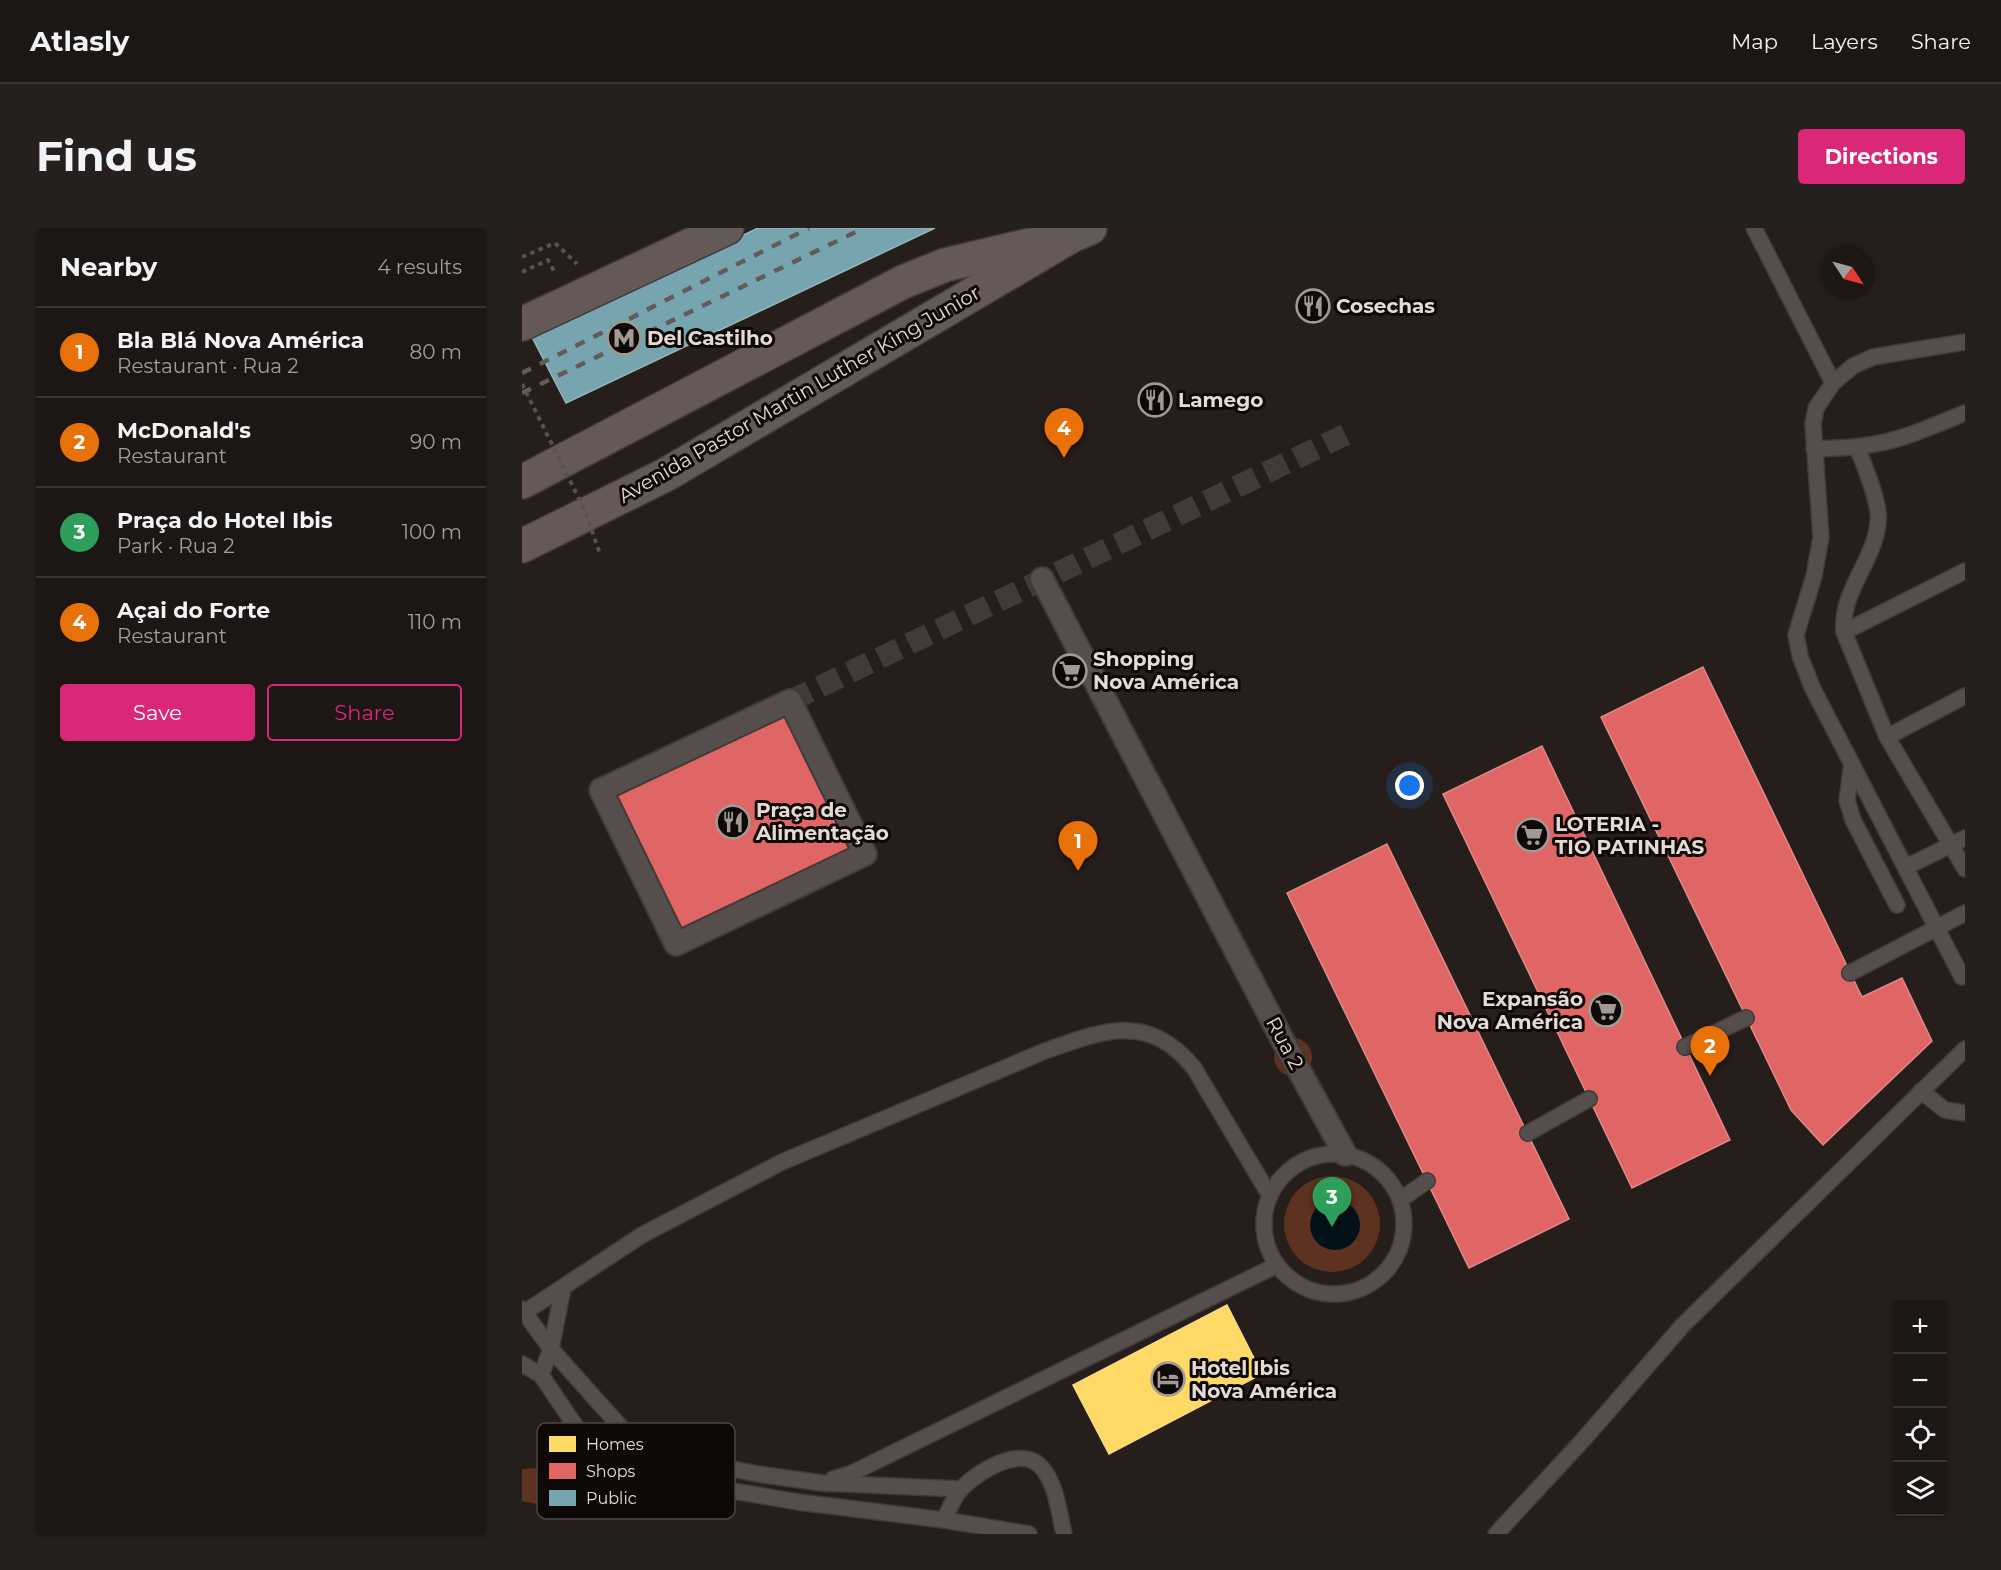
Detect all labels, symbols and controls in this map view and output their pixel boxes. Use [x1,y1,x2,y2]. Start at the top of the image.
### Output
text: Atlasly [30,24,129,58]
text: Map [1731,29,1778,54]
text: Layers [1811,29,1878,54]
text: Share [1911,29,1971,54]
button: Directions [1798,129,1965,184]
text: Find us [36,130,197,182]
north arrow [1821,246,1875,300]
text: Nearby [60,251,157,283]
text: 4 results [377,255,462,279]
street label: Avenida Pastor Martin Luther King Junior [614,280,984,508]
restaurant icon: Cosechas [1295,288,1331,324]
place label: Cosechas [1336,294,1435,318]
metro station icon: Del Castilho [606,320,642,356]
place label: Del Castilho [647,326,773,350]
text: Bla Blá Nova América [117,327,364,354]
text: 1 [76,340,83,364]
text: 80 m [410,340,462,364]
text: Restaurant · Rua 2 [117,354,299,378]
restaurant icon: Lamego [1137,382,1173,418]
place label: Lamego [1178,388,1263,412]
pin: 4 [1044,408,1084,458]
text: McDonald's [117,417,251,444]
text: 2 [74,430,85,454]
text: 90 m [410,430,462,454]
text: Restaurant [117,444,227,468]
text: Praça do Hotel Ibis [117,507,333,534]
text: 3 [74,520,85,544]
text: 100 m [402,520,462,544]
text: Park · Rua 2 [117,534,235,558]
text: Açai do Forte [117,597,270,624]
text: 4 [73,610,86,634]
text: 110 m [408,610,462,634]
text: Restaurant [117,624,227,648]
place label: Shopping Nova América [1093,647,1239,694]
supermarket icon: Shopping Nova América [1052,653,1088,689]
button: Save [60,684,255,741]
button: Share [267,684,462,741]
your location [1395,771,1424,800]
place label: Praça de Alimentação [755,798,889,845]
restaurant icon: Praça de Alimentação [715,804,751,840]
place label: LOTERIA - TIO PATINHAS [1555,812,1704,859]
supermarket icon: LOTERIA - TIO PATINHAS [1514,817,1550,853]
pin: 1 [1058,822,1098,871]
place label: Expansão Nova América [1437,987,1583,1034]
supermarket icon: Expansão Nova América [1588,992,1624,1028]
street label: Rua 2 [1261,1013,1309,1073]
pin: 2 [1690,1026,1730,1076]
pin: 3 [1312,1178,1352,1227]
map controls [1893,1300,1947,1516]
button: + [1893,1300,1947,1354]
button: − [1893,1354,1947,1408]
place label: Hotel Ibis Nova América [1191,1356,1337,1403]
hotel icon: Hotel Ibis Nova América [1150,1361,1186,1397]
button: locate [1893,1408,1947,1462]
legend [537,1423,735,1519]
text: Homes [586,1435,644,1454]
text: Shops [586,1462,636,1481]
button: layers [1893,1462,1947,1516]
text: Public [586,1489,637,1508]

